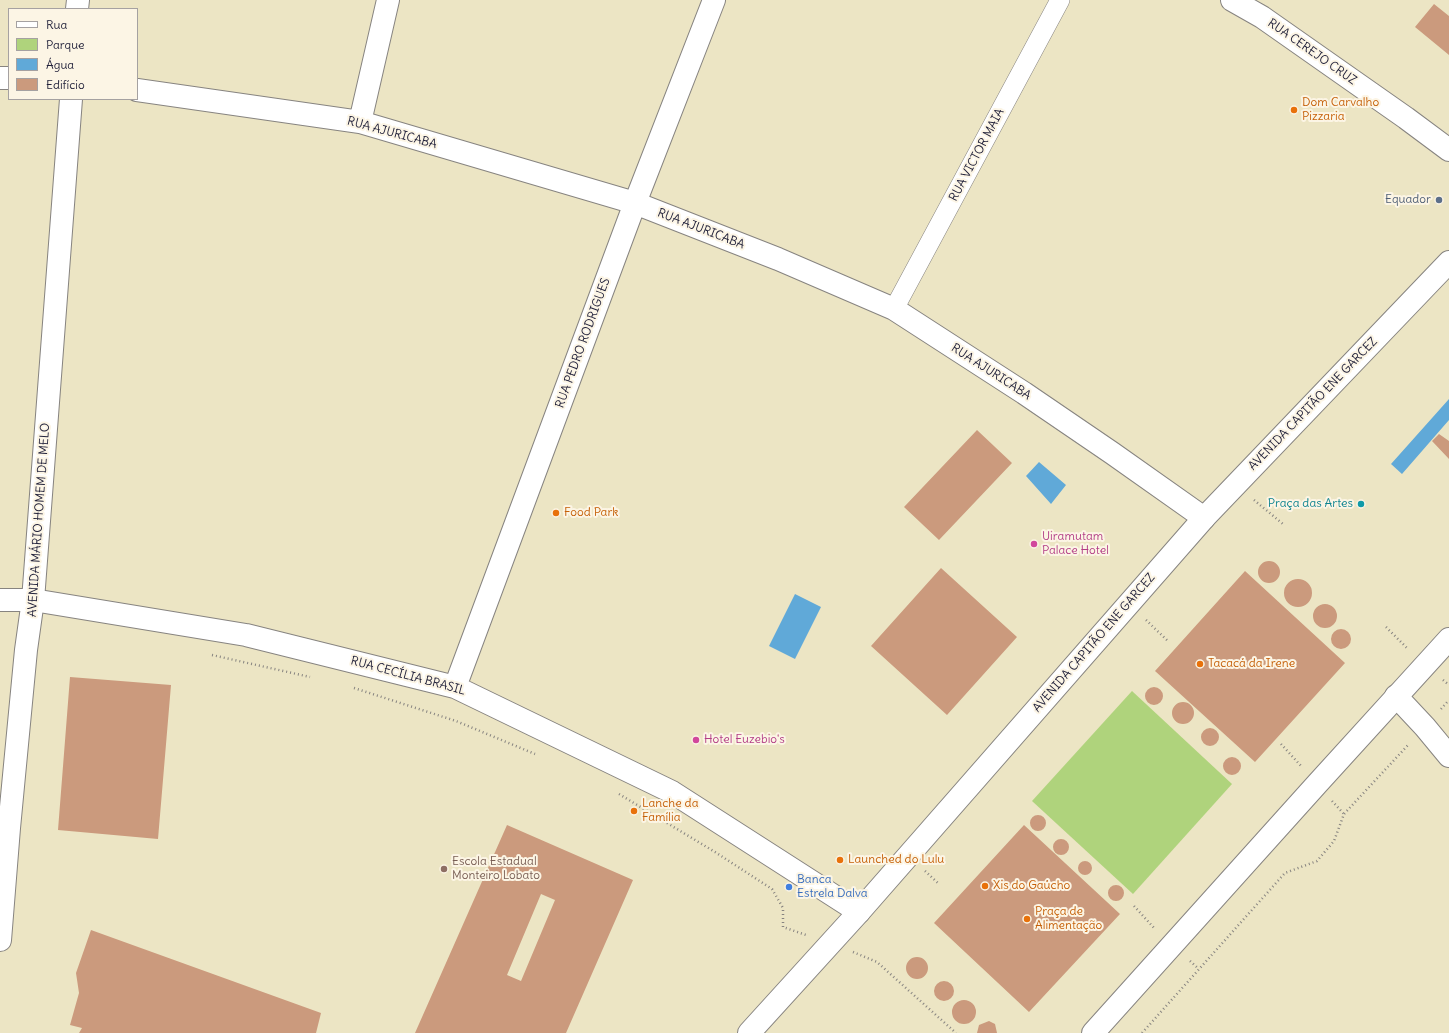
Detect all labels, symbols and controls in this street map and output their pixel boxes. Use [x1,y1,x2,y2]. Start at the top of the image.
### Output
legend [8,8,138,100]
street label: RUA CEREJO CRUZ [1265,16,1359,88]
text: Rua [46,17,67,32]
text: Parque [46,37,85,52]
text: Água [46,57,74,72]
text: Edifício [46,77,85,92]
place label: Dom Carvalho Pizzaria [1302,96,1379,124]
marker: Dom Carvalho Pizzaria [1289,105,1299,115]
street label: RUA VICTOR MAIA [946,106,1008,204]
street label: RUA AJURICABA [346,114,438,152]
place label: Equador [1385,193,1431,207]
marker: Equador [1434,195,1444,205]
street label: RUA AJURICABA [655,206,747,252]
street label: RUA PEDRO RODRIGUES [553,276,613,410]
street label: AVENIDA CAPITÃO ENE GARCEZ [1246,335,1380,473]
street label: RUA AJURICABA [948,341,1034,403]
street label: AVENIDA MÁRIO HOMEM DE MELO [25,422,53,618]
place label: Praça das Artes [1268,497,1353,511]
marker: Praça das Artes [1356,499,1366,509]
place label: Food Park [564,506,618,520]
marker: Food Park [551,508,561,518]
place label: Uiramutam Palace Hotel [1042,530,1109,558]
marker: Uiramutam Palace Hotel [1029,539,1039,549]
street label: AVENIDA CAPITÃO ENE GARCEZ [1030,571,1158,715]
street label: RUA CECÍLIA BRASIL [349,654,467,698]
place label: Tacacá da Irene [1208,657,1295,671]
marker: Tacacá da Irene [1195,659,1205,669]
place label: Hotel Euzebio's [704,733,785,747]
marker: Hotel Euzebio's [691,735,701,745]
place label: Lanche da Família [642,797,699,825]
marker: Lanche da Família [629,806,639,816]
place label: Launched do Lulu [848,853,944,867]
place label: Escola Estadual Monteiro Lobato [452,855,540,883]
marker: Launched do Lulu [835,855,845,865]
marker: Escola Estadual Monteiro Lobato [439,864,449,874]
place label: Banca Estrela Dalva [797,873,868,901]
place label: Xis do Gaúcho [993,879,1070,893]
marker: Xis do Gaúcho [980,881,990,891]
marker: Banca Estrela Dalva [784,882,794,892]
place label: Praça de Alimentação [1035,905,1102,933]
marker: Praça de Alimentação [1022,914,1032,924]

